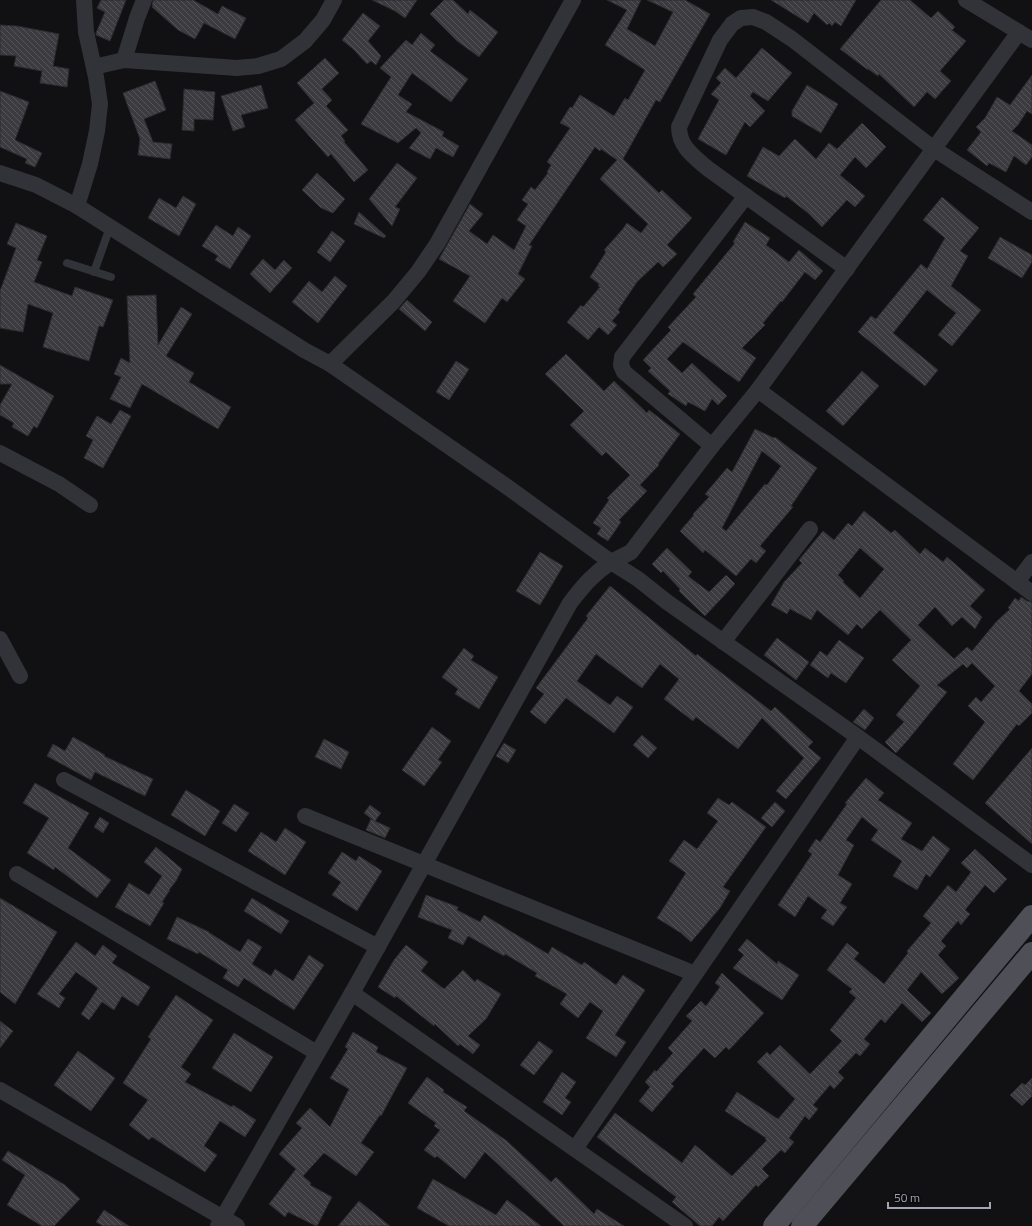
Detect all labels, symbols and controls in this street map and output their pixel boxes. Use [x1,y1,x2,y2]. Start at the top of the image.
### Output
scale bar [888,1184,990,1210]
text: 50 m [894,1188,920,1207]

